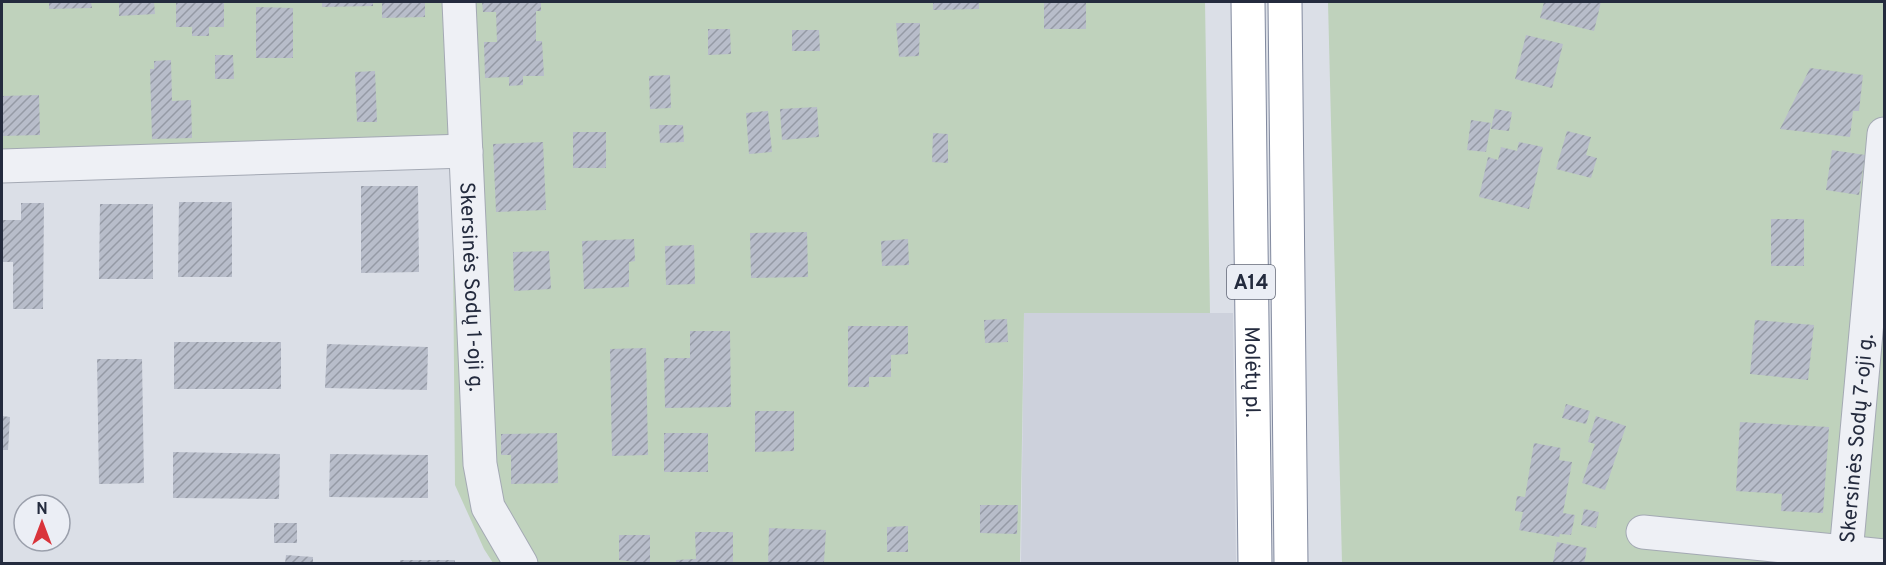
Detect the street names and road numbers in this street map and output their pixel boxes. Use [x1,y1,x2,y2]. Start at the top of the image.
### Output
street label: Skersinės Sodų 1-oji g. [452,181,489,392]
road number: A14 [1227,265,1275,299]
street label: Molėtų pl. [1237,326,1265,418]
street label: Skersinės Sodų 7-oji g. [1835,333,1881,545]

